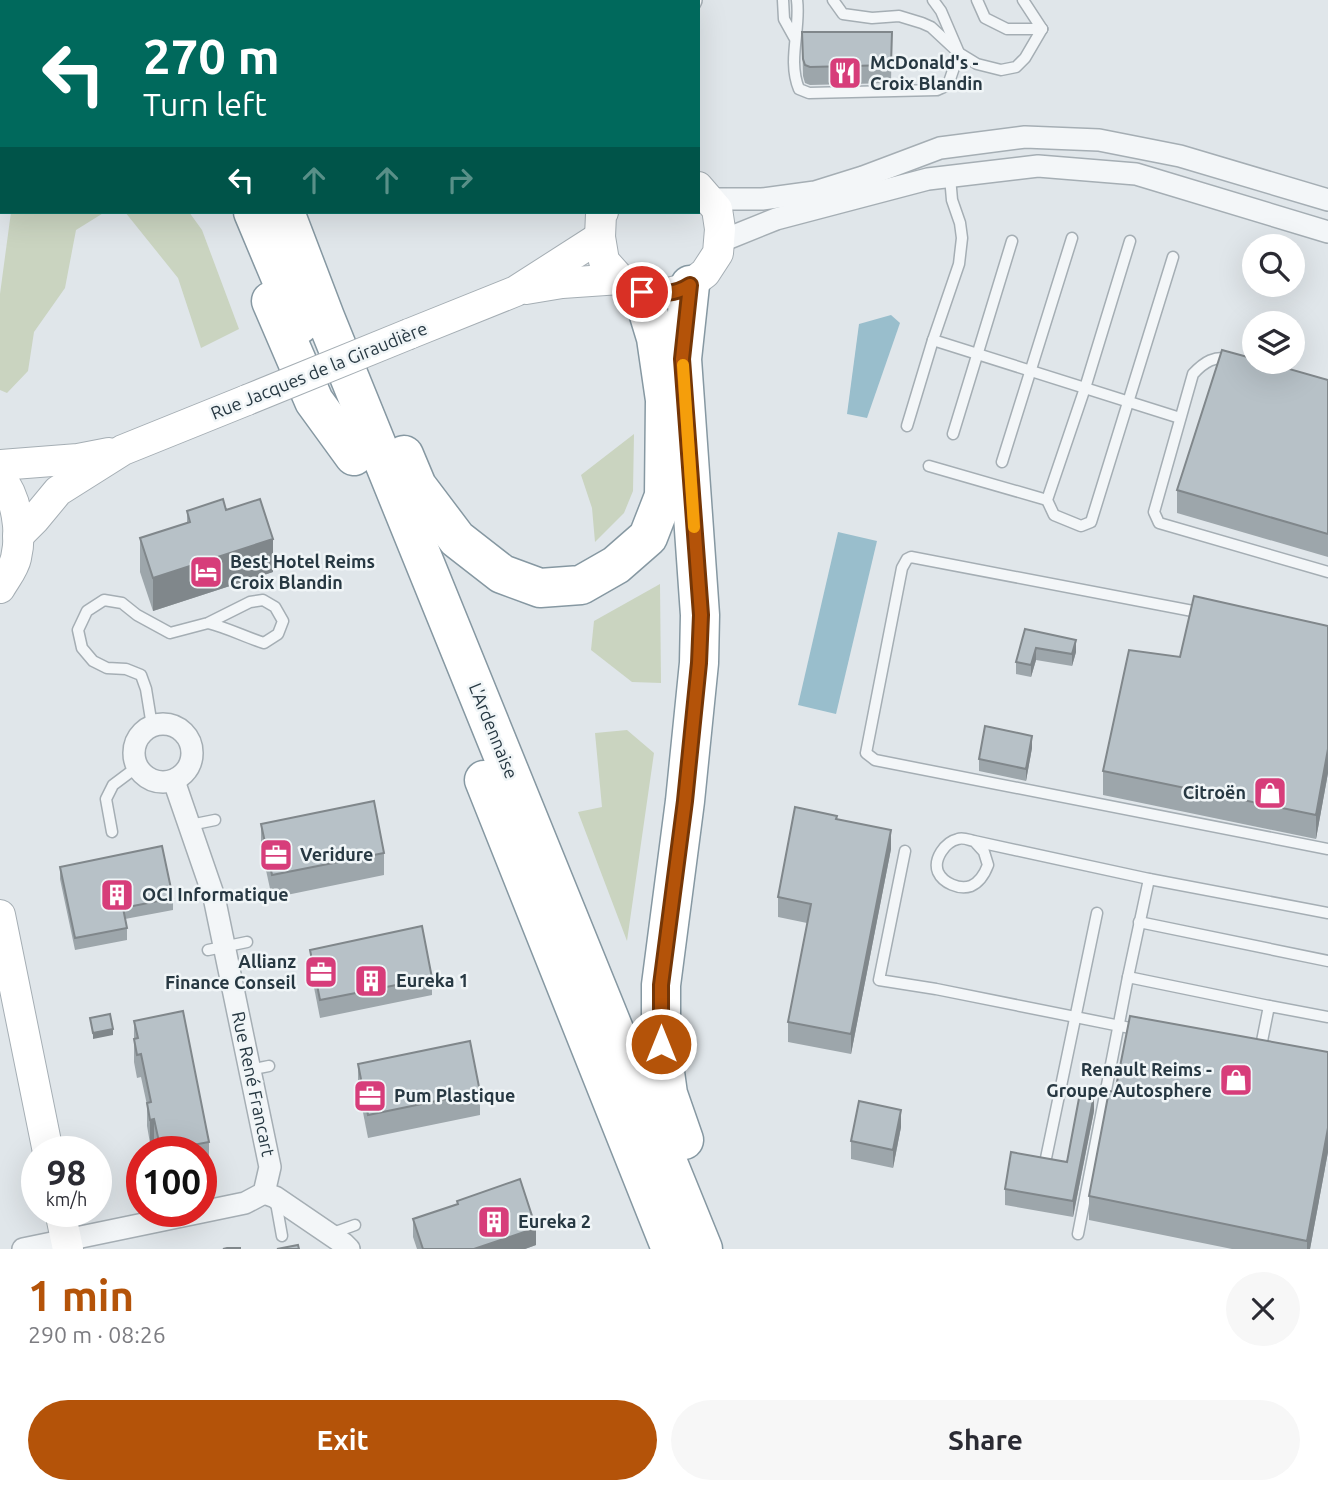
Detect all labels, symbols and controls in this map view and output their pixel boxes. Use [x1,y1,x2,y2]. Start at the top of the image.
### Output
icon: left [28,28,119,119]
text: 270 m [143,28,280,83]
place label: McDonald's - Croix Blandin [870,52,983,93]
restaurant icon: McDonald's - Croix Blandin [826,54,864,92]
text: Turn left [143,86,267,122]
icon: left [222,161,260,199]
icon: ahead [295,161,333,199]
icon: ahead [368,161,406,199]
icon: right [441,161,479,199]
map controls [1242,234,1305,374]
button: search [1242,234,1305,297]
pin [612,262,672,322]
icon: arrive [623,273,661,311]
button: layers [1242,311,1305,374]
street label: Rue Jacques de la Giraudière [208,317,430,423]
place label: Best Hotel Reims Croix Blandin [230,551,375,592]
hotel icon: Best Hotel Reims Croix Blandin [187,553,225,591]
street label: L'Ardennaise [466,680,522,781]
shop icon: Citroën [1251,774,1289,812]
place label: Citroën [1183,782,1246,802]
office icon: Veridure [257,836,295,874]
place label: Veridure [300,844,373,864]
building icon: OCI Informatique [98,876,136,914]
place label: OCI Informatique [142,884,289,904]
place label: Allianz Finance Conseil [165,951,297,992]
office icon: Allianz Finance Conseil [302,953,340,991]
building icon: Eureka 1 [352,962,390,1000]
place label: Eureka 1 [396,970,469,990]
position arrow [624,1007,698,1081]
street label: Rue René Francart [229,1009,279,1158]
place label: Renault Reims - Groupe Autosphere [1046,1059,1212,1100]
shop icon: Renault Reims - Groupe Autosphere [1217,1061,1255,1099]
office icon: Pum Plastique [351,1077,389,1115]
place label: Pum Plastique [394,1085,515,1105]
speed limit sign: 100 [126,1136,217,1227]
text: 98 [47,1152,86,1192]
text: km/h [46,1189,87,1209]
building icon: Eureka 2 [475,1203,513,1241]
place label: Eureka 2 [518,1211,591,1231]
text: 1 min [28,1272,134,1319]
button: close [1226,1272,1300,1346]
text: 290 m · 08:26 [28,1322,166,1347]
button: Exit [28,1400,657,1480]
button: Share [671,1400,1300,1480]

